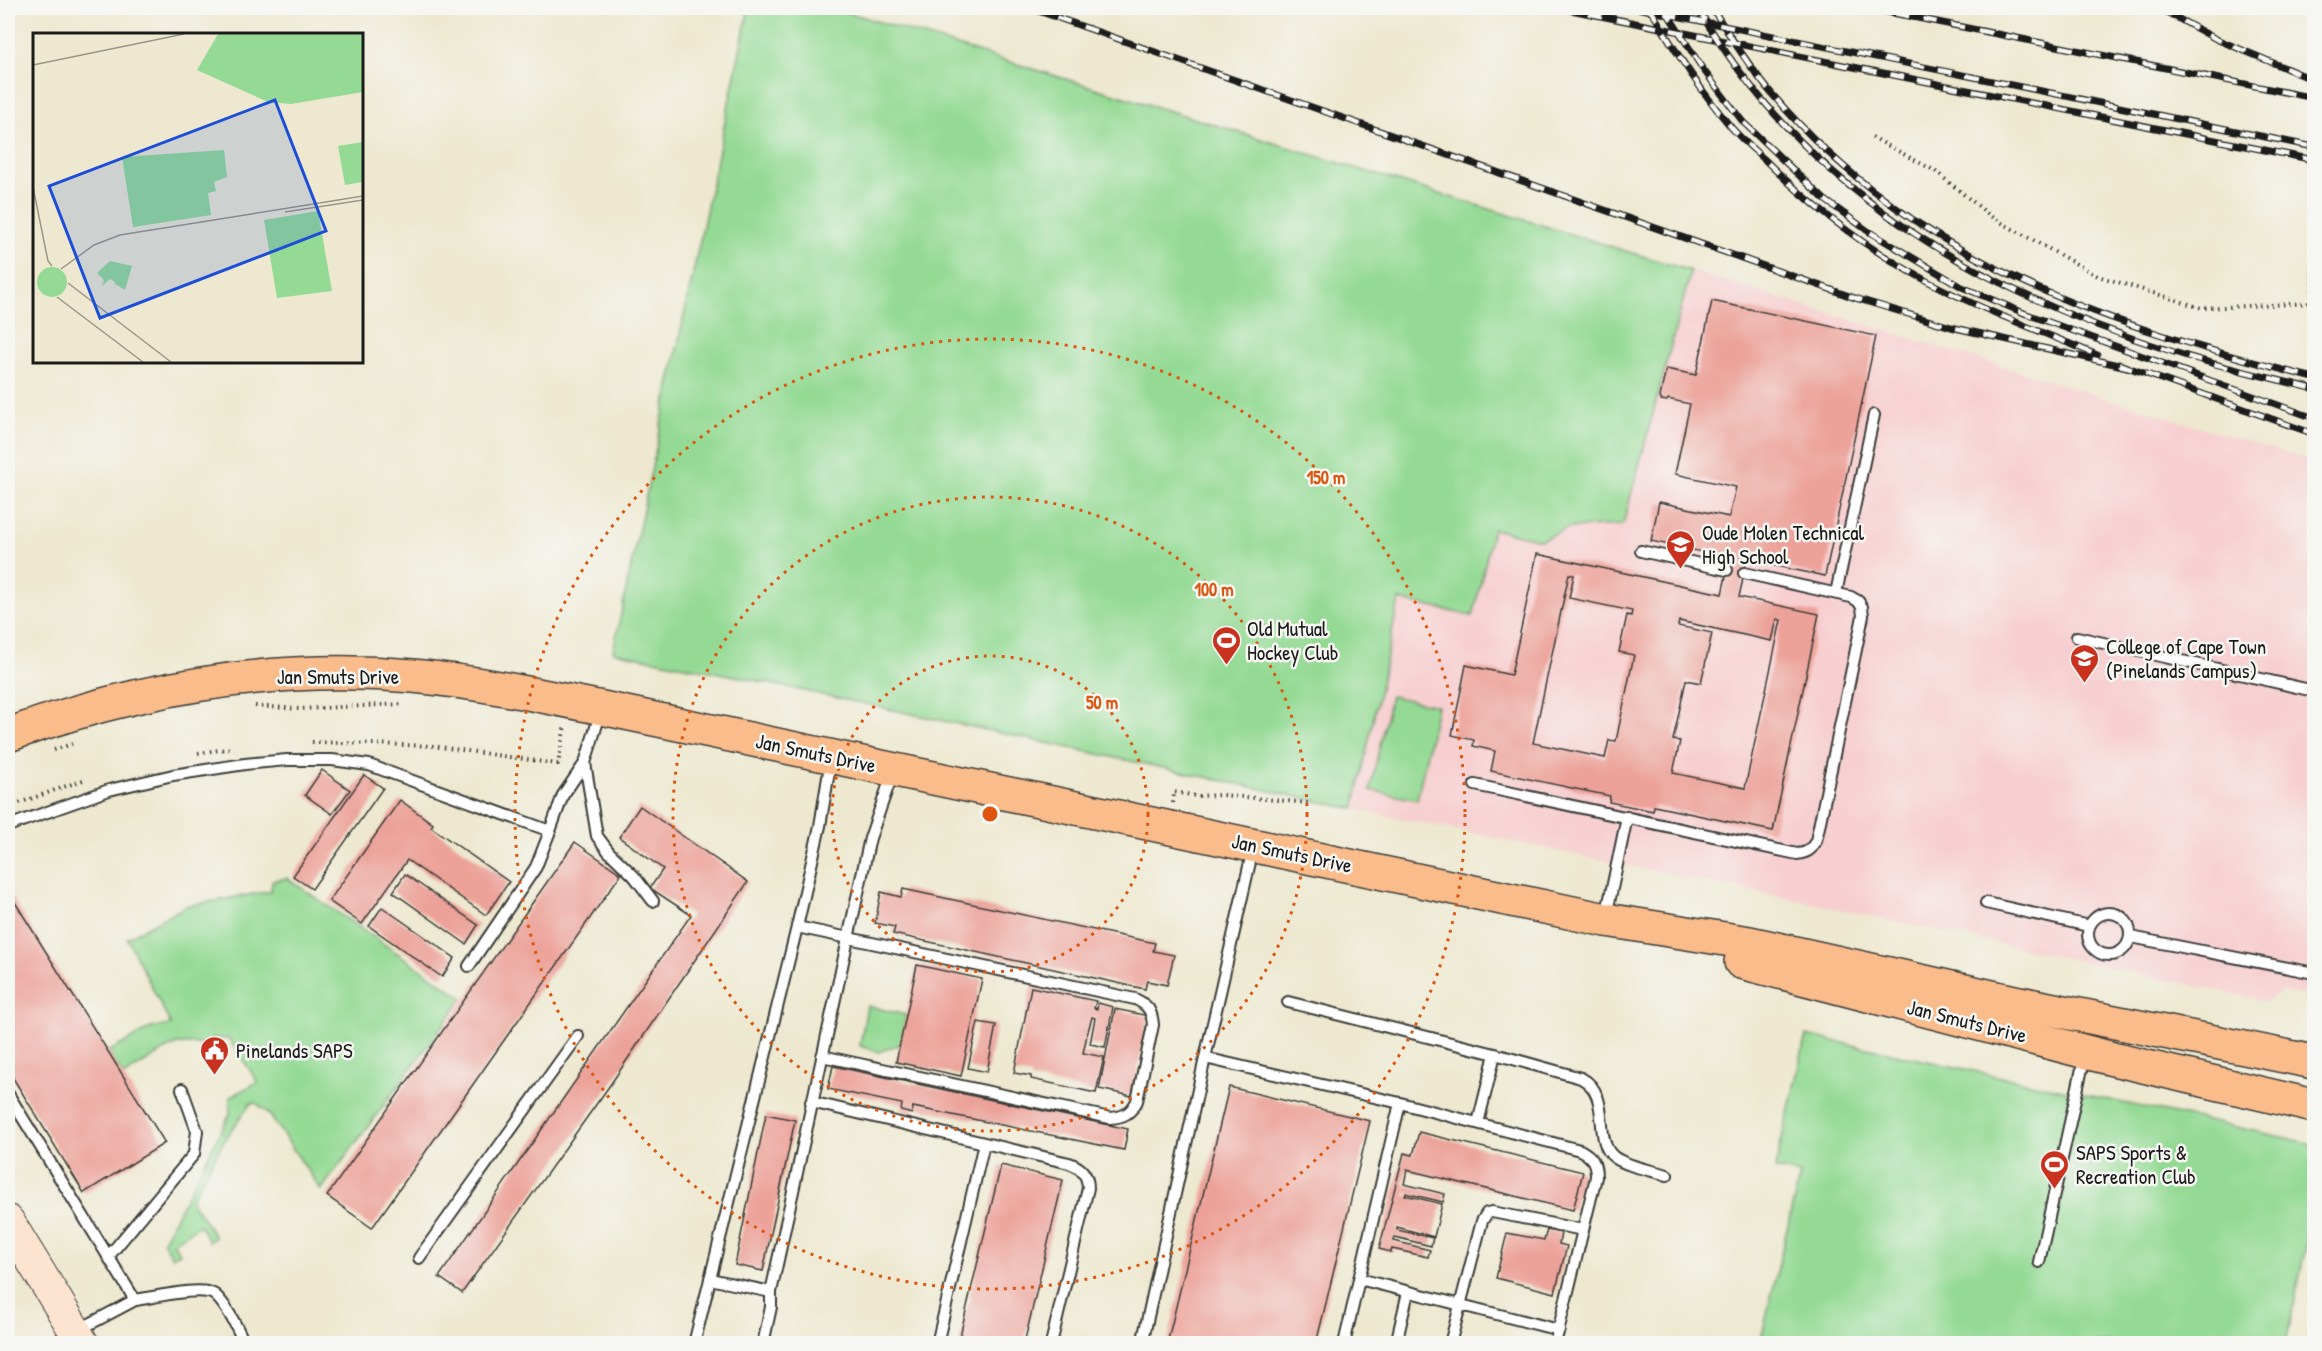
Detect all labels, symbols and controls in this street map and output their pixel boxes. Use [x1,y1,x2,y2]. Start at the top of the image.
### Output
inset map [33,33,363,363]
text: 150 m [1307,465,1345,490]
place label: Oude Molen Technical High School [1702,518,1864,571]
school or university icon: Oude Molen Technical High School [1665,528,1697,570]
text: 100 m [1194,577,1234,602]
place label: Old Mutual Hockey Club [1247,614,1338,667]
sports icon: Old Mutual Hockey Club [1210,624,1242,666]
place label: College of Cape Town (Pinelands Campus) [2106,632,2266,685]
school or university icon: College of Cape Town (Pinelands Campus) [2069,642,2101,684]
street label: Jan Smuts Drive [277,662,399,691]
text: 50 m [1086,690,1118,715]
street label: Jan Smuts Drive [753,726,879,780]
centre of rings [980,804,1000,824]
street label: Jan Smuts Drive [1229,826,1355,880]
street label: Jan Smuts Drive [1904,992,2030,1050]
public building icon: Pinelands SAPS [199,1034,231,1076]
place label: Pinelands SAPS [236,1036,353,1065]
place label: SAPS Sports & Recreation Club [2076,1138,2196,1191]
sports icon: SAPS Sports & Recreation Club [2039,1148,2071,1190]

